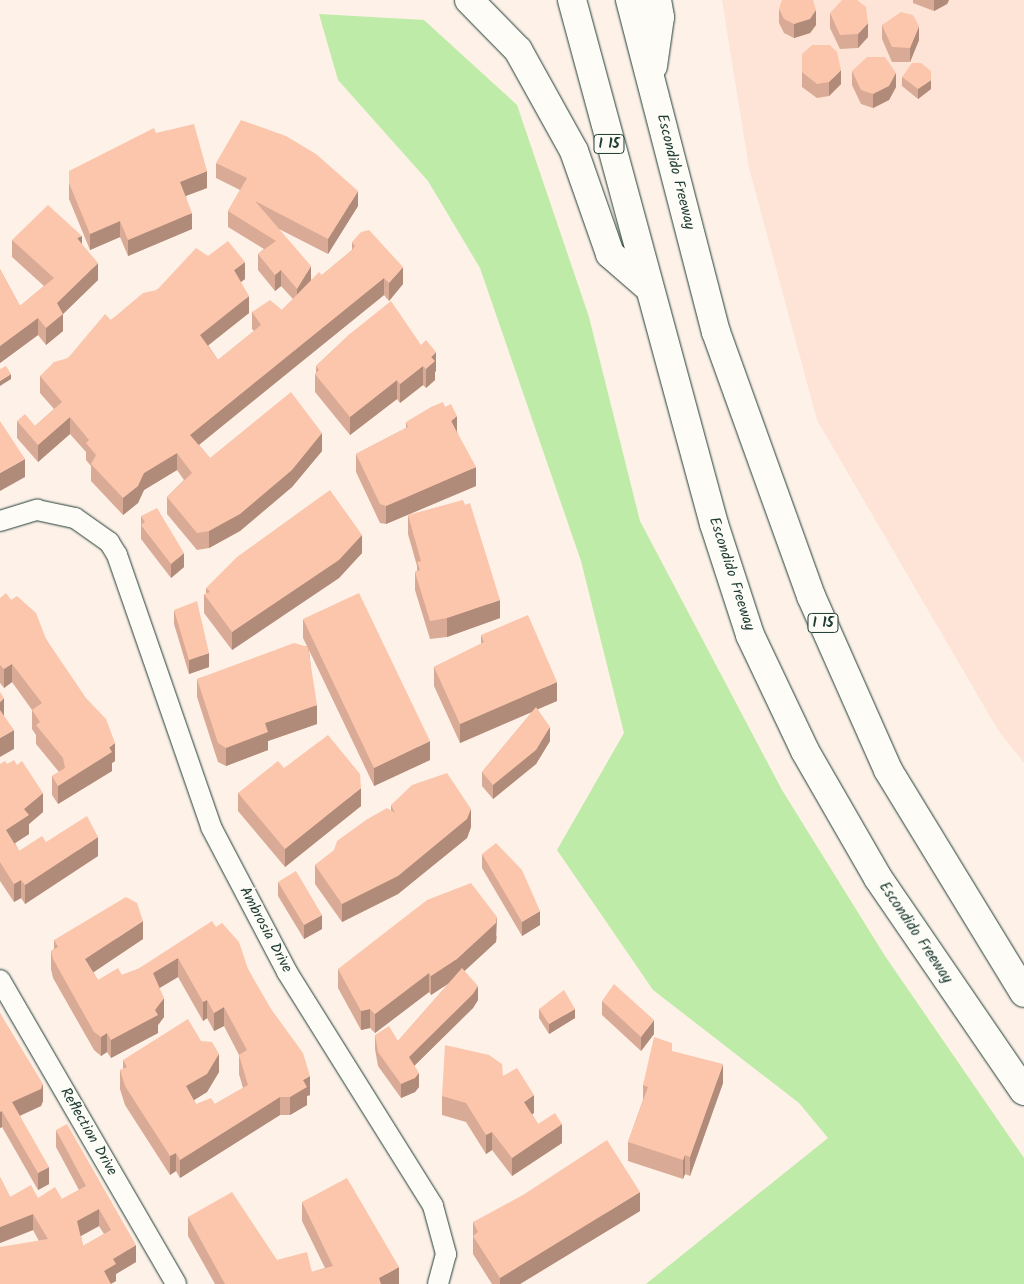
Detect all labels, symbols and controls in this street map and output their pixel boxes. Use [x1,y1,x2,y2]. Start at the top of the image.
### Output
street label: Escondido Freeway [652,112,698,232]
road number: I 15 [593,132,625,156]
street label: Escondido Freeway [704,515,758,633]
road number: I 15 [807,612,839,634]
street label: Escondido Freeway [874,879,956,987]
street label: Ambrosia Drive [235,884,295,976]
street label: Reflection Drive [56,1085,120,1179]

